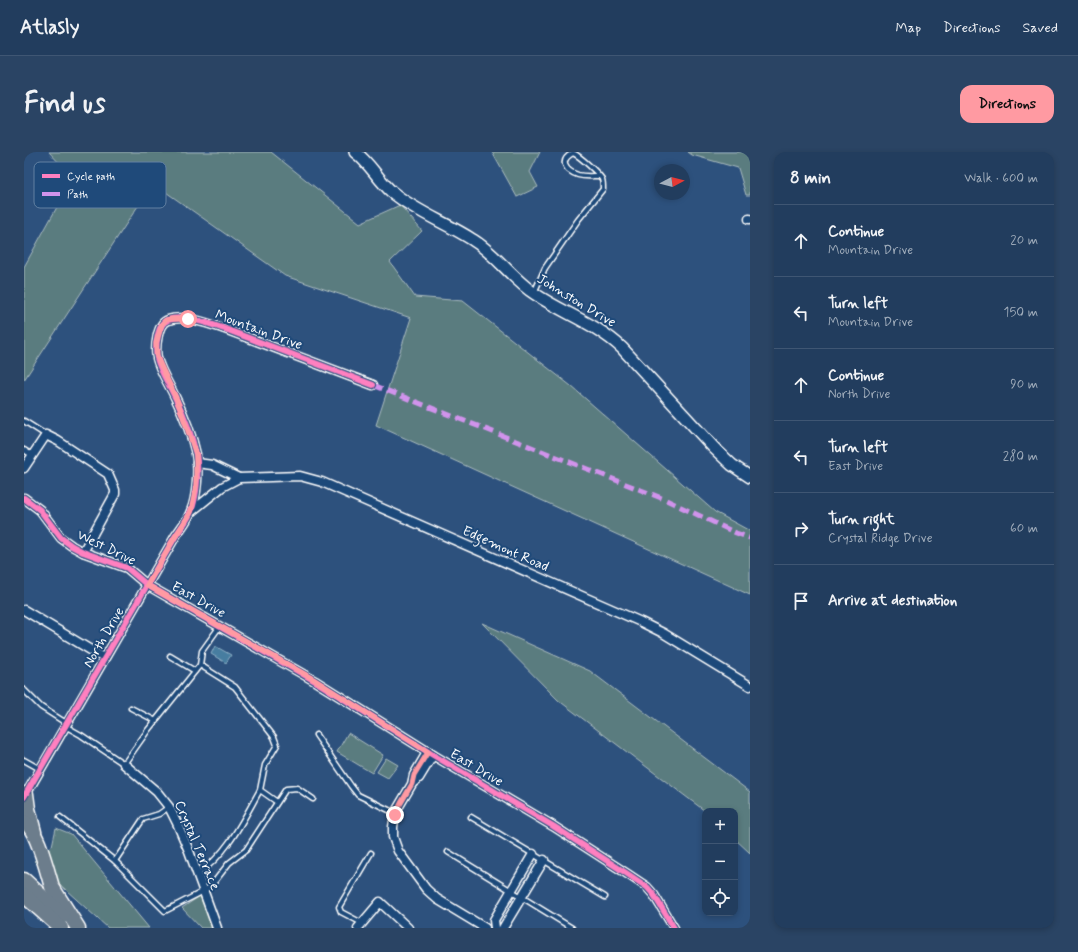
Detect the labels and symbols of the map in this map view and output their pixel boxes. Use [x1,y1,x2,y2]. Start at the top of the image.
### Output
legend [34,162,166,208]
north arrow [654,164,690,200]
text: Cycle path [67,170,115,184]
text: Path [67,188,88,202]
street label: Johnston Drive [534,270,619,332]
street label: Mountain Drive [212,306,305,354]
route start [179,310,197,328]
street label: Edgemont Road [459,522,552,578]
street label: West Drive [74,526,139,570]
street label: East Drive [168,578,229,622]
street label: North Drive [79,604,128,671]
street label: East Drive [446,745,507,791]
street label: Crystal Terrace [170,798,224,893]
route end [386,806,404,824]

